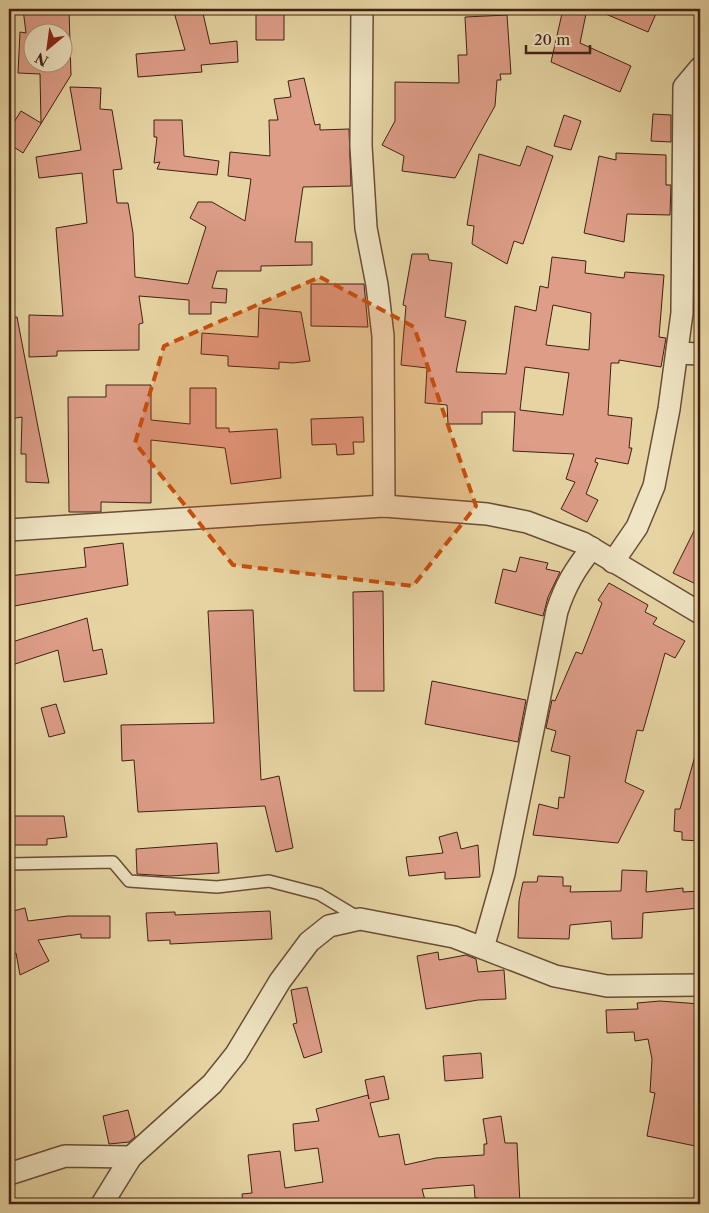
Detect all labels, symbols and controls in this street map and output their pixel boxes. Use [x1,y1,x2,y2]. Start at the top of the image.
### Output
north arrow [22,22,72,72]
scale bar [526,22,590,54]
text: 20 m [534,30,570,49]
text: N [32,49,51,70]

